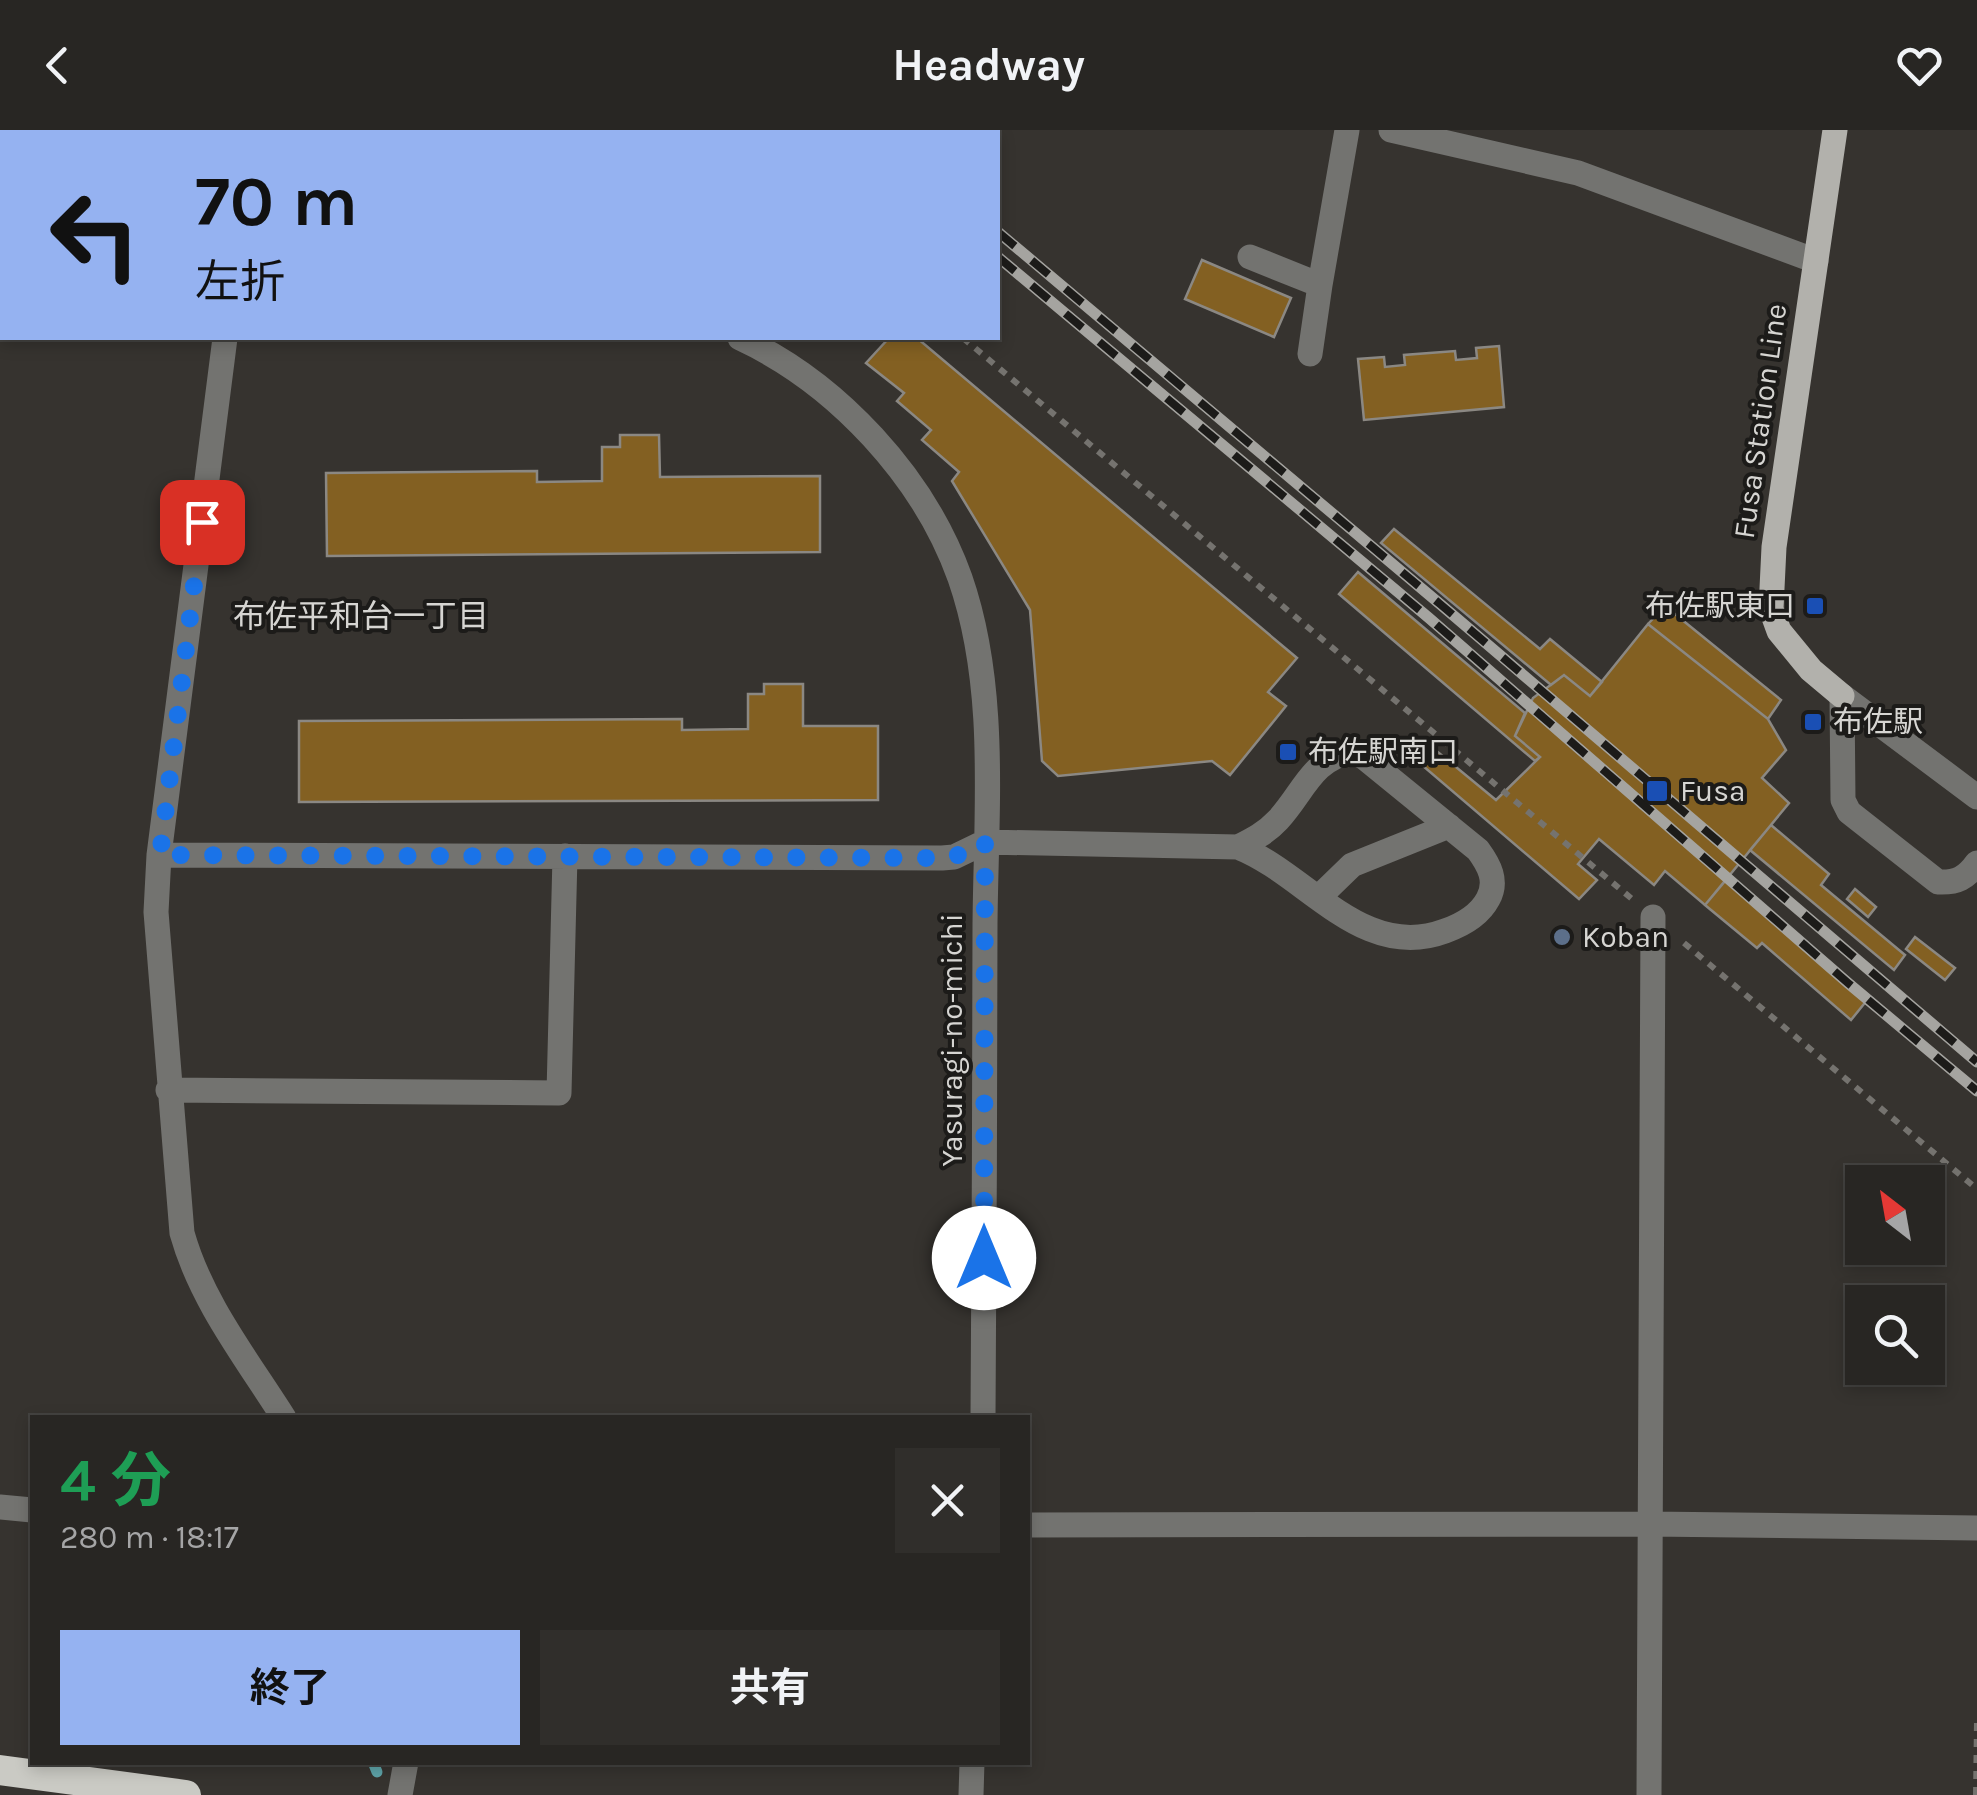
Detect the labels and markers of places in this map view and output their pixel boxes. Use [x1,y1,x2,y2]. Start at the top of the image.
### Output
pin [160,480,245,565]
place label: 布佐駅東口 [1645,588,1795,624]
marker: 布佐駅東口 [1804,595,1826,617]
place label: 布佐駅 [1833,704,1923,740]
marker: 布佐駅 [1802,711,1824,733]
place label: 布佐駅南口 [1308,734,1458,770]
marker: 布佐駅南口 [1277,741,1299,763]
place label: Fusa [1680,773,1745,809]
marker: Fusa [1644,778,1670,804]
place label: Koban [1582,919,1669,955]
marker: Koban [1551,926,1573,948]

